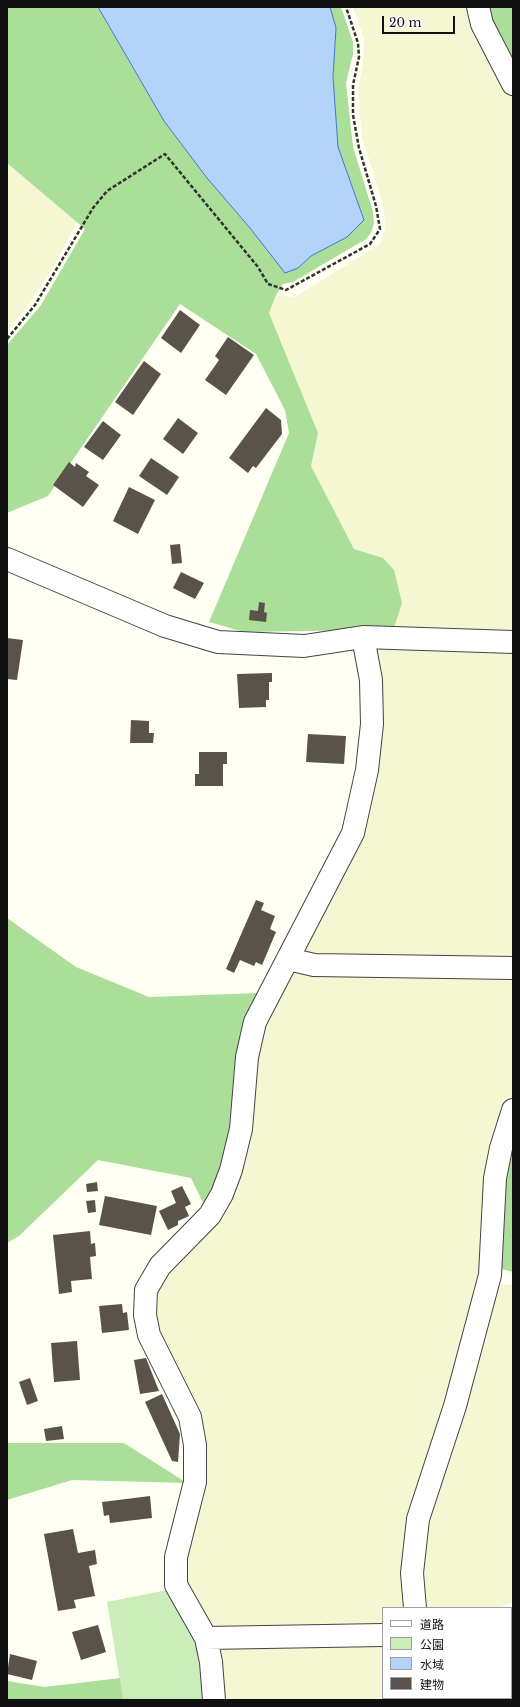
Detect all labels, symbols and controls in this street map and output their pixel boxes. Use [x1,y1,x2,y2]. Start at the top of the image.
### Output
scale bar [384,8,457,34]
text: 20 m [389,15,421,30]
legend [382,1607,512,1699]
text: 道路 [420,1617,444,1632]
text: 公園 [420,1637,444,1652]
text: 水域 [420,1657,444,1672]
text: 建物 [420,1677,444,1692]

